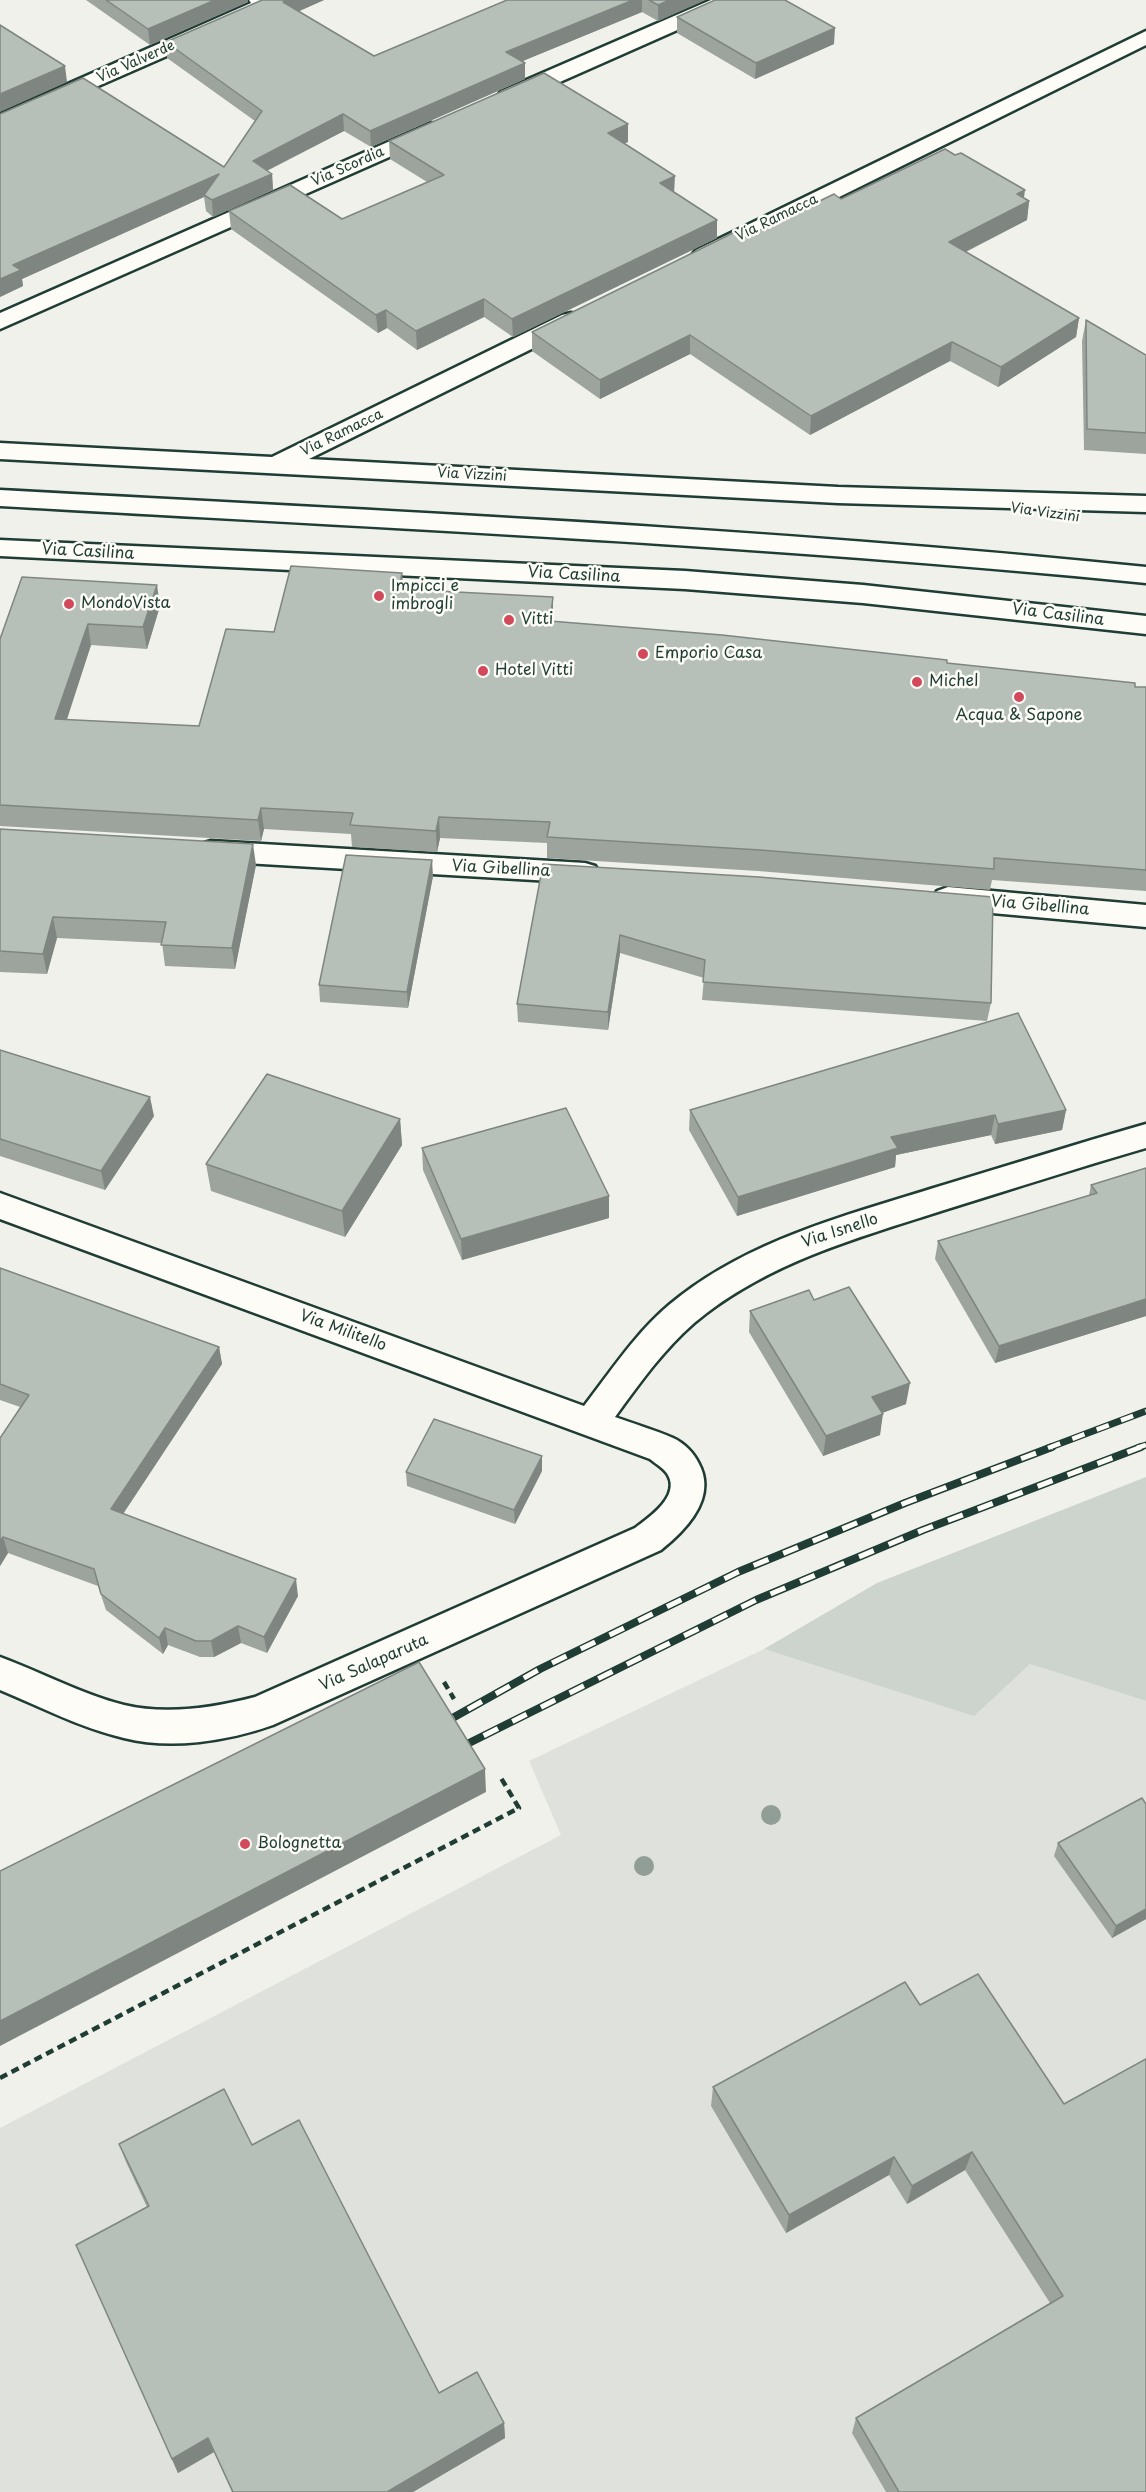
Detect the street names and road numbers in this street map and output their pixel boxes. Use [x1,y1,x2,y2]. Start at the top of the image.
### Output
street label: Via Valverde [95,37,177,87]
street label: Via Scordia [309,144,387,190]
street label: Via Ramacca [733,191,821,245]
street label: Via Ramacca [298,406,386,460]
street label: Via Vizzini [437,465,507,485]
street label: Via Vizzini [1009,500,1081,526]
street label: Via Casilina [41,540,135,564]
street label: Via Casilina [527,563,621,587]
street label: Via Casilina [1011,600,1105,630]
street label: Via Gibellina [451,857,551,881]
street label: Via Gibellina [990,892,1090,920]
street label: Via Isnello [799,1210,881,1252]
street label: Via Militello [297,1306,389,1356]
street label: Via Salaparuta [317,1630,431,1696]

